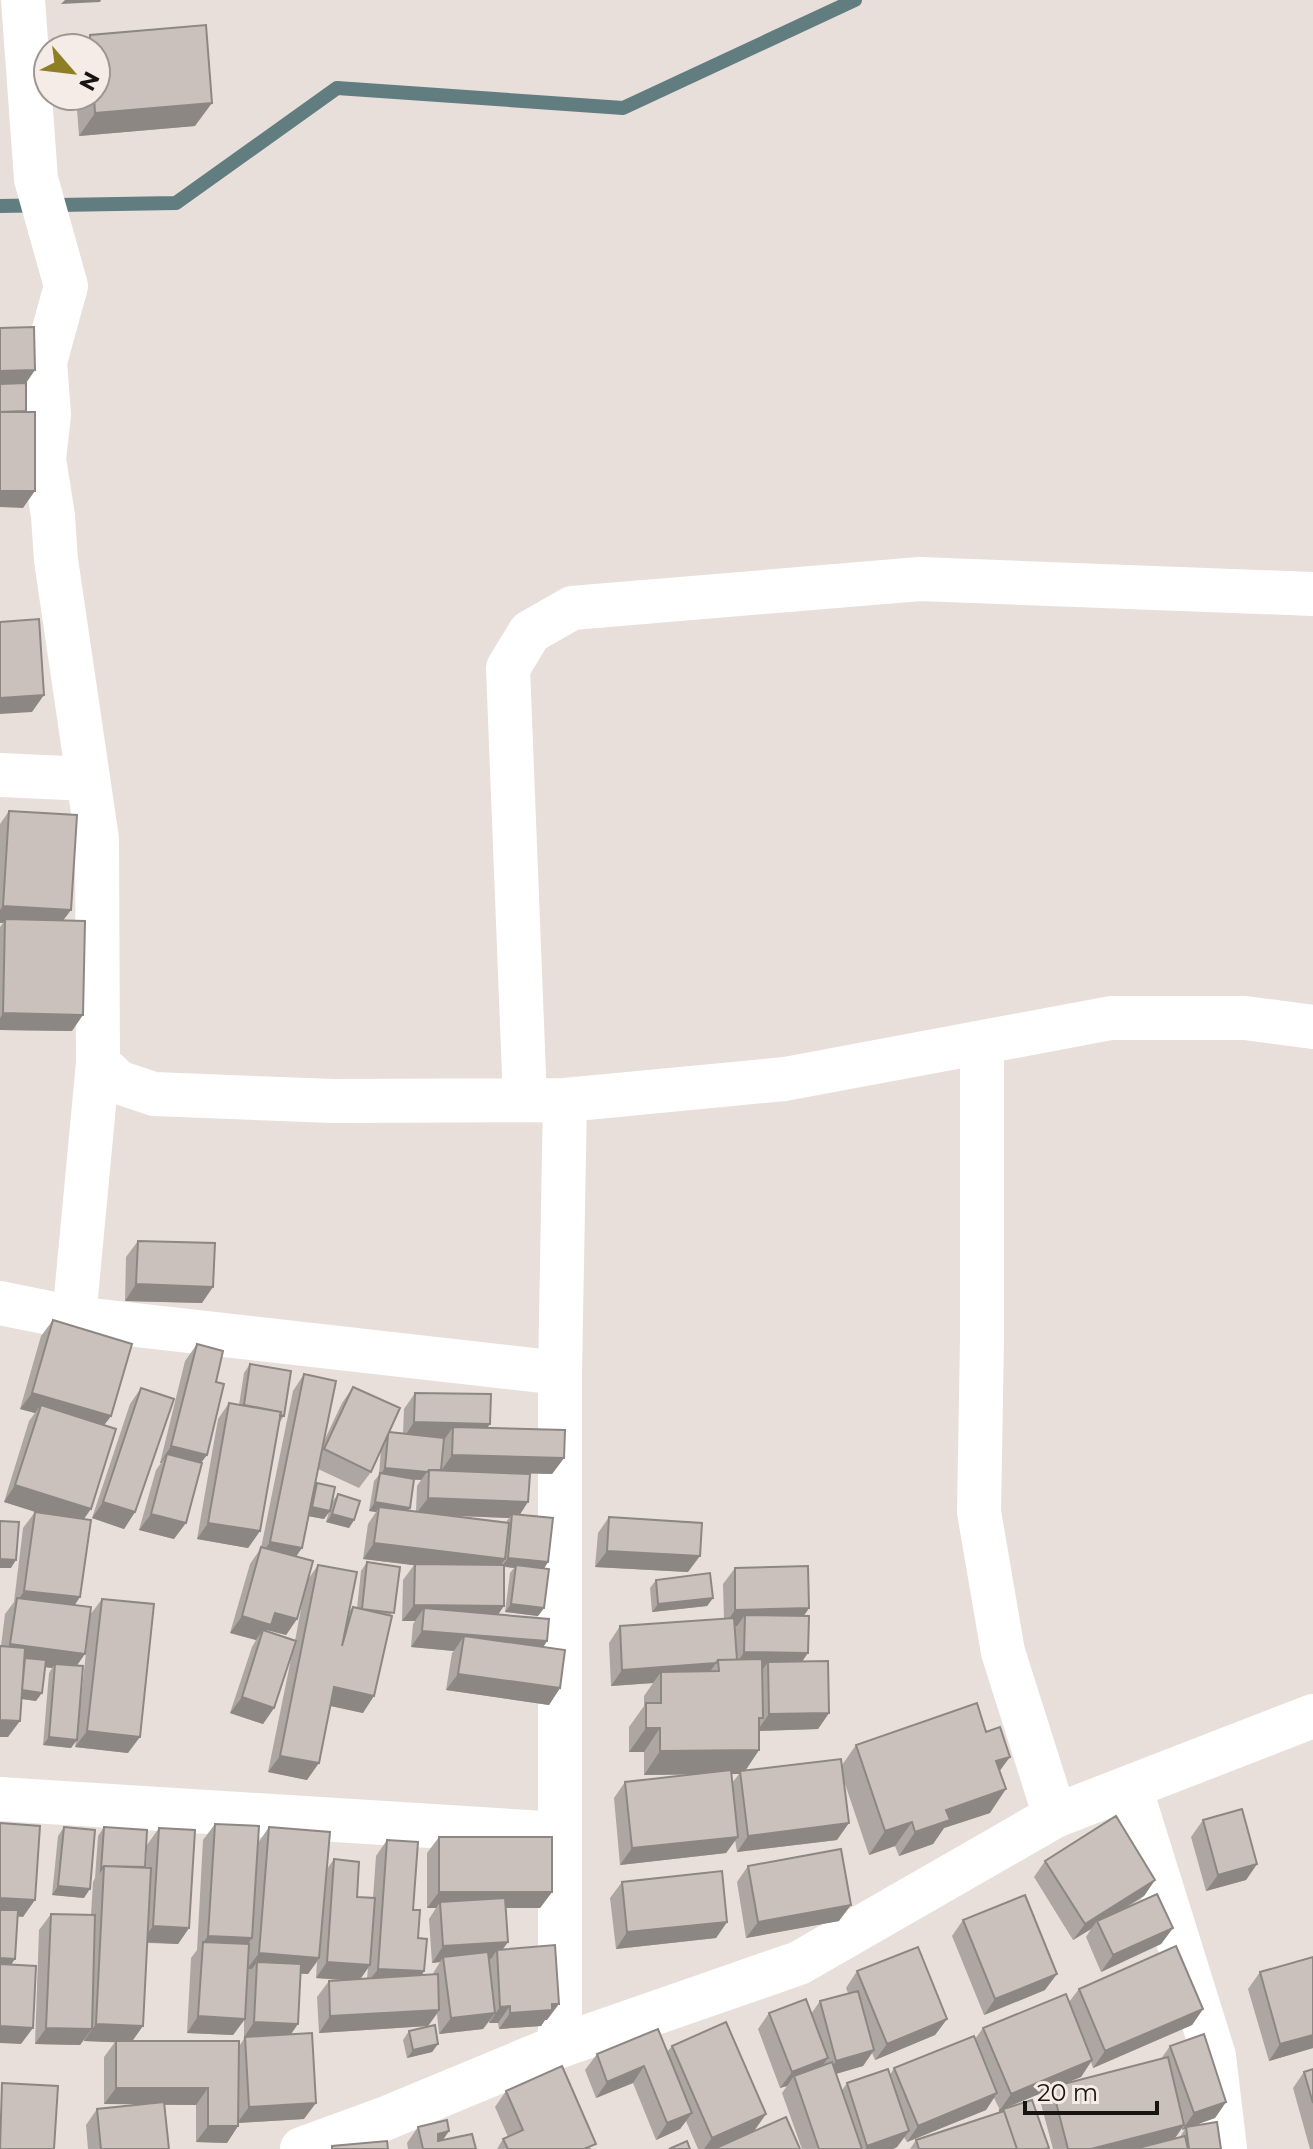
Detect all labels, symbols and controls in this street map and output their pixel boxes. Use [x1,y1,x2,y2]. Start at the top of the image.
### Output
north arrow [32,32,112,112]
text: N [73,67,105,95]
scale bar [1025,2065,1157,2115]
text: 20 m [1037,2078,1098,2107]

